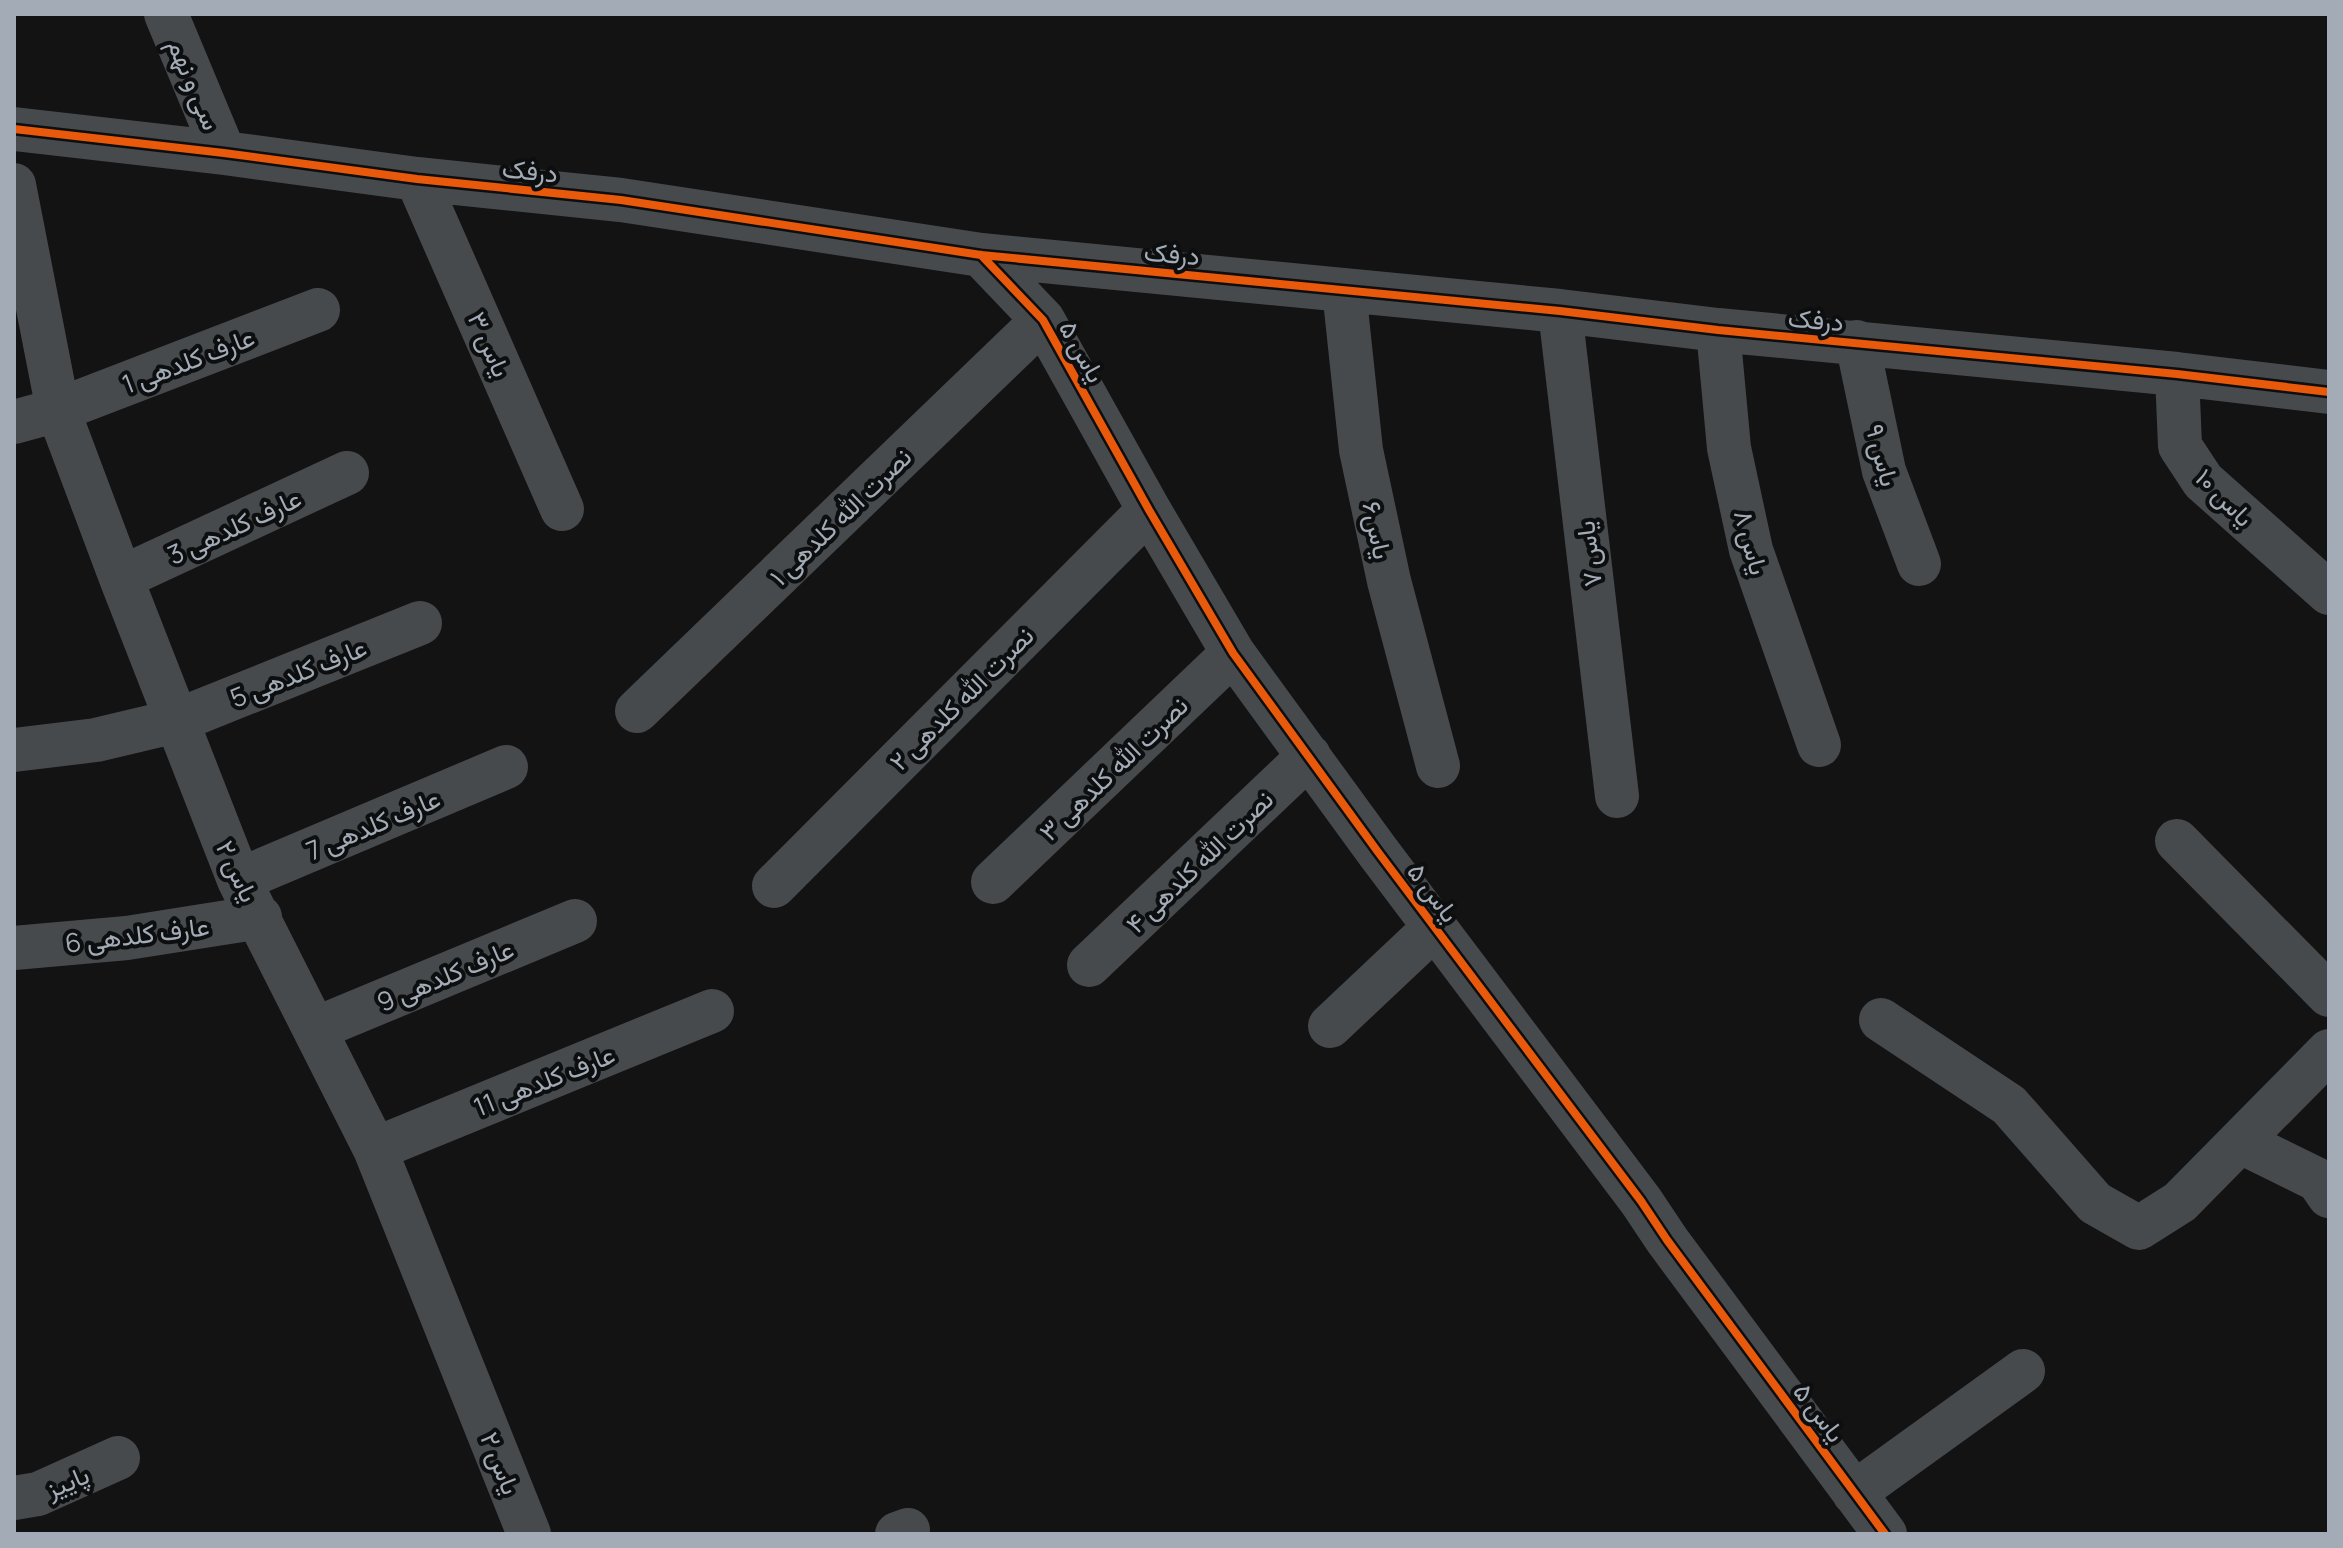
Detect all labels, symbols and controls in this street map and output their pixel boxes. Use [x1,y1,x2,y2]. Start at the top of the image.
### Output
street label: سی و نهم [160,33,230,135]
street label: درفک [500,149,560,191]
street label: درفک [1143,233,1201,273]
street label: درفک [1787,299,1845,339]
street label: یاس ۳ [460,306,520,382]
street label: یاس ۵ [1051,313,1115,389]
street label: عارف کلدهی 1 [117,318,259,402]
street label: یاس ۹ [1857,420,1909,490]
street label: نصرت الله کلدهی ۱ [761,439,919,593]
street label: یاس ۱۰ [2188,460,2262,534]
street label: عارف کلدهی 3 [161,479,307,573]
street label: یاس۶ [1354,498,1402,562]
street label: یاس ۸ [1726,505,1778,579]
street label: یاس ۷ [1566,519,1610,589]
street label: نصرت الله کلدهی ۲ [881,618,1041,778]
street label: عارف کلدهی 5 [224,628,372,716]
street label: نصرت الله کلدهی ۳ [1031,687,1195,849]
street label: عارف کلدهی 7 [301,780,445,868]
street label: نصرت الله کلدهی ۴ [1117,781,1281,941]
street label: یاس ۲ [208,834,268,908]
street label: یاس ۵ [1400,855,1468,929]
street label: عارف کلدهی 6 [63,907,211,961]
street label: عارف کلدهی 9 [371,930,519,1020]
street label: عارف کلدهی 11 [468,1035,620,1125]
street label: یاس ۵ [1786,1375,1854,1449]
street label: یاس ۲ [472,1426,530,1500]
street label: پاییز [39,1456,95,1508]

